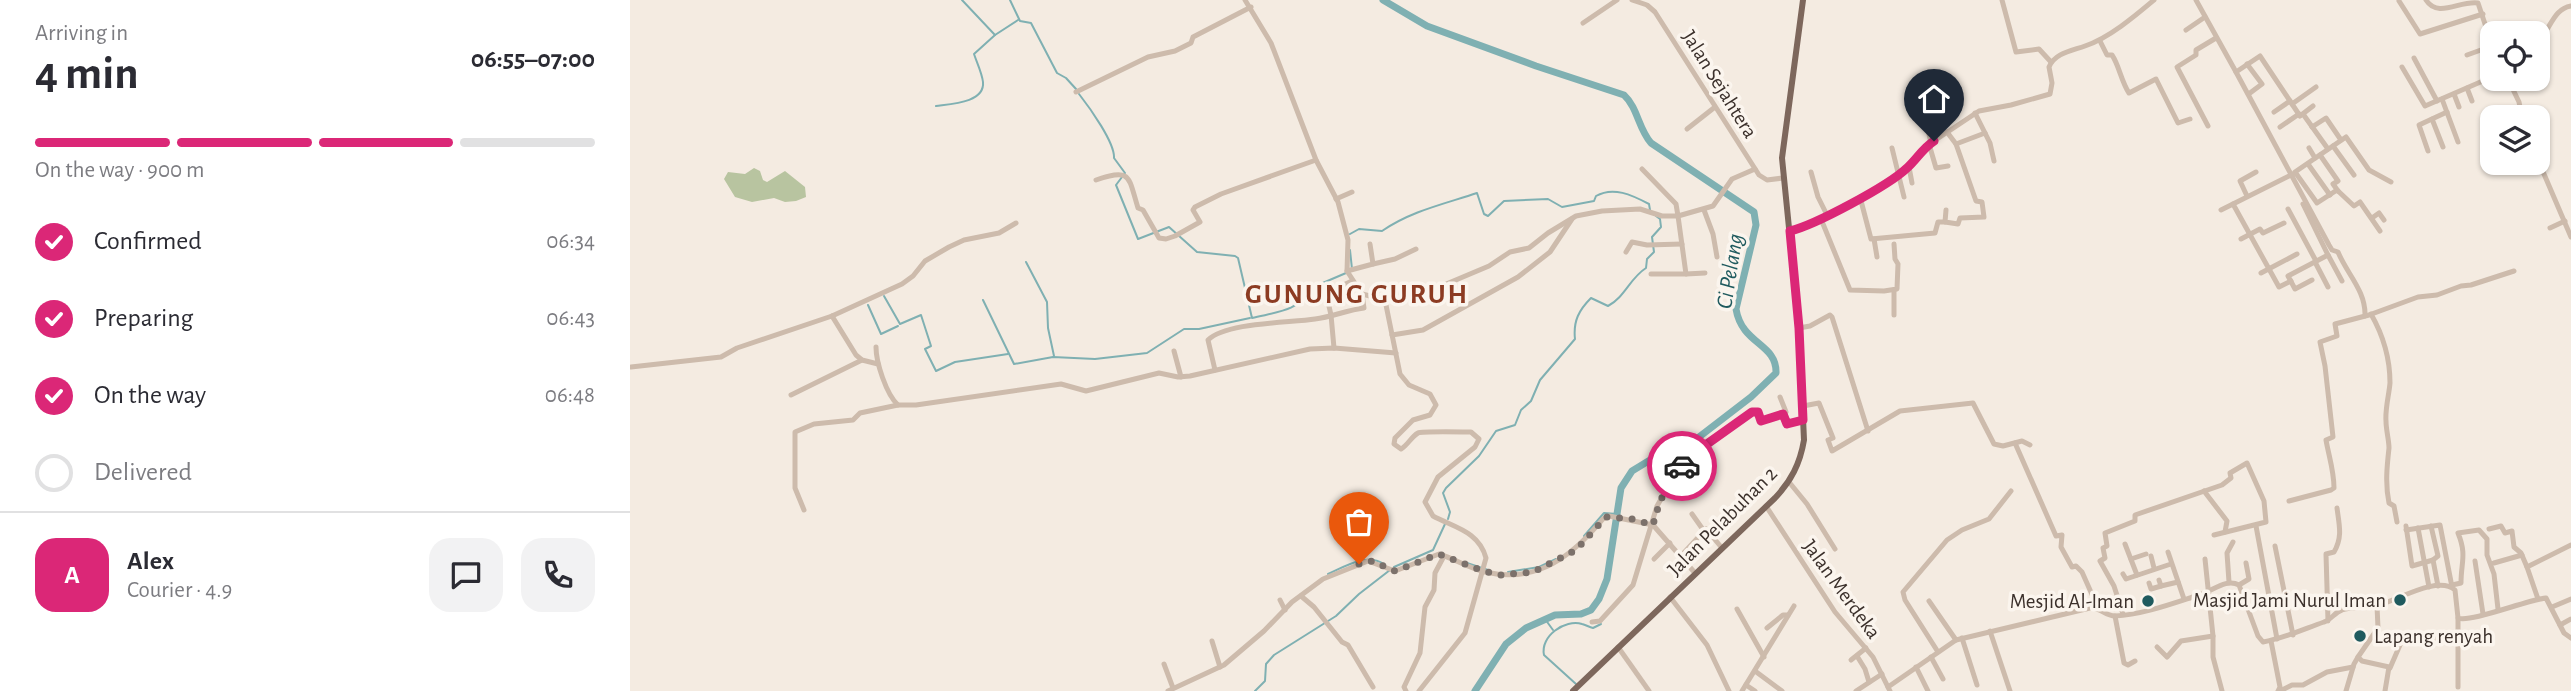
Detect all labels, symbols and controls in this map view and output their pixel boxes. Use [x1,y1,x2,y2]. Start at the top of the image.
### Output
map controls [2480,21,2550,175]
button: locate [2480,21,2550,91]
text: Arriving in [35,22,128,45]
street label: Jalan Sejahtera [1678,27,1761,142]
text: 06:55–07:00 [471,46,595,72]
text: 4 min [35,51,139,97]
pin [1904,69,1964,141]
icon: home [1915,80,1953,118]
button: layers [2480,105,2550,175]
text: On the way · 900 m [35,159,204,182]
icon: check [35,223,73,261]
text: Confirmed [94,228,202,254]
text: 06:34 [546,230,595,253]
water label: Ci Pelang [1713,232,1748,310]
district label: GUNUNG GURUH [1245,281,1469,309]
icon: check [35,300,73,338]
text: Preparing [94,305,193,331]
text: 06:43 [546,307,595,330]
icon: check [35,377,73,415]
text: On the way [94,382,206,408]
text: 06:48 [545,384,595,407]
courier [1647,431,1717,501]
icon: car [1663,447,1701,485]
text: Delivered [94,459,192,485]
street label: Jalan Pelabuhan 2 [1664,463,1781,580]
pin [1329,492,1389,564]
icon: bag [1340,503,1378,541]
street label: Jalan Merdeka [1799,536,1885,643]
button: chat [429,538,503,612]
button: phone [521,538,595,612]
text: Alex [127,548,174,574]
text: A [64,562,80,588]
text: Courier · 4.9 [127,579,232,602]
place label: Masjid Jami Nurul Iman [2193,590,2386,611]
place label: Mesjid Al-Iman [2010,591,2134,612]
marker: Masjid Jami Nurul Iman [2392,592,2408,608]
marker: Mesjid Al-Iman [2140,593,2156,609]
place label: Lapang renyah [2374,626,2493,647]
marker: Lapang renyah [2352,628,2368,644]

